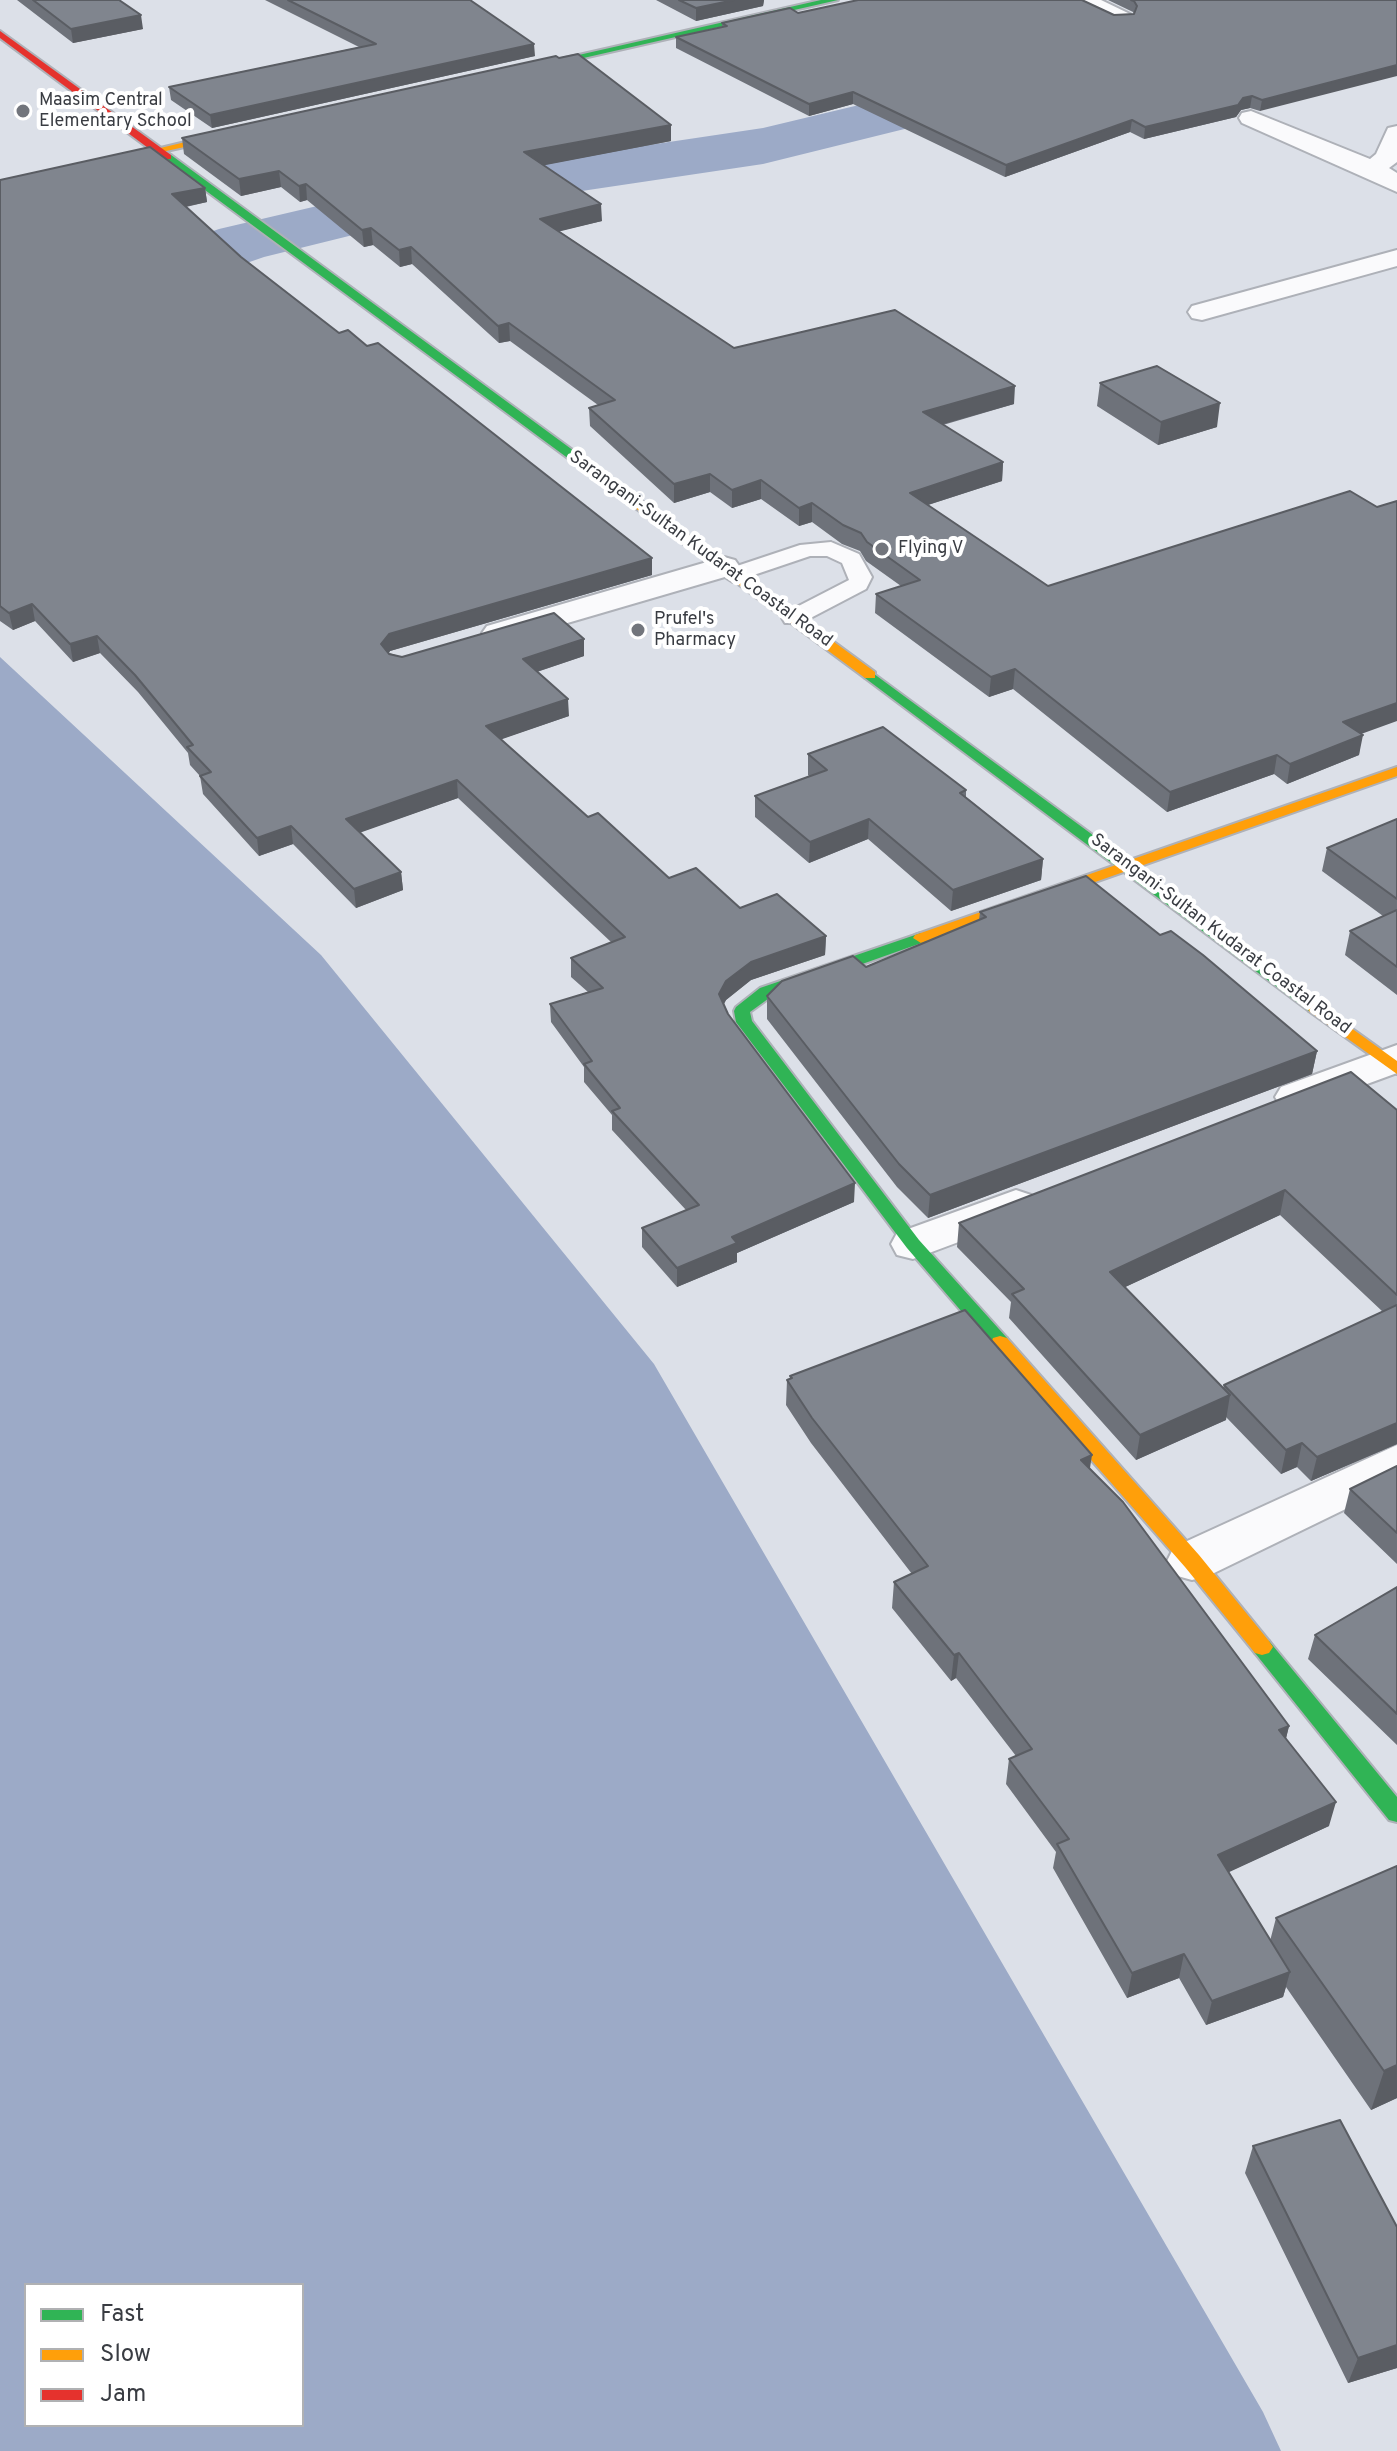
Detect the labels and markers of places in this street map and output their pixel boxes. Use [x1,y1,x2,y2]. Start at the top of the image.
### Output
place label: Maasim Central Elementary School [39,90,192,132]
marker: Maasim Central Elementary School [14,102,32,120]
place label: Flying V [898,538,963,560]
marker: Flying V [873,540,891,558]
place label: Prufel's Pharmacy [654,609,736,652]
marker: Prufel's Pharmacy [629,621,647,639]

